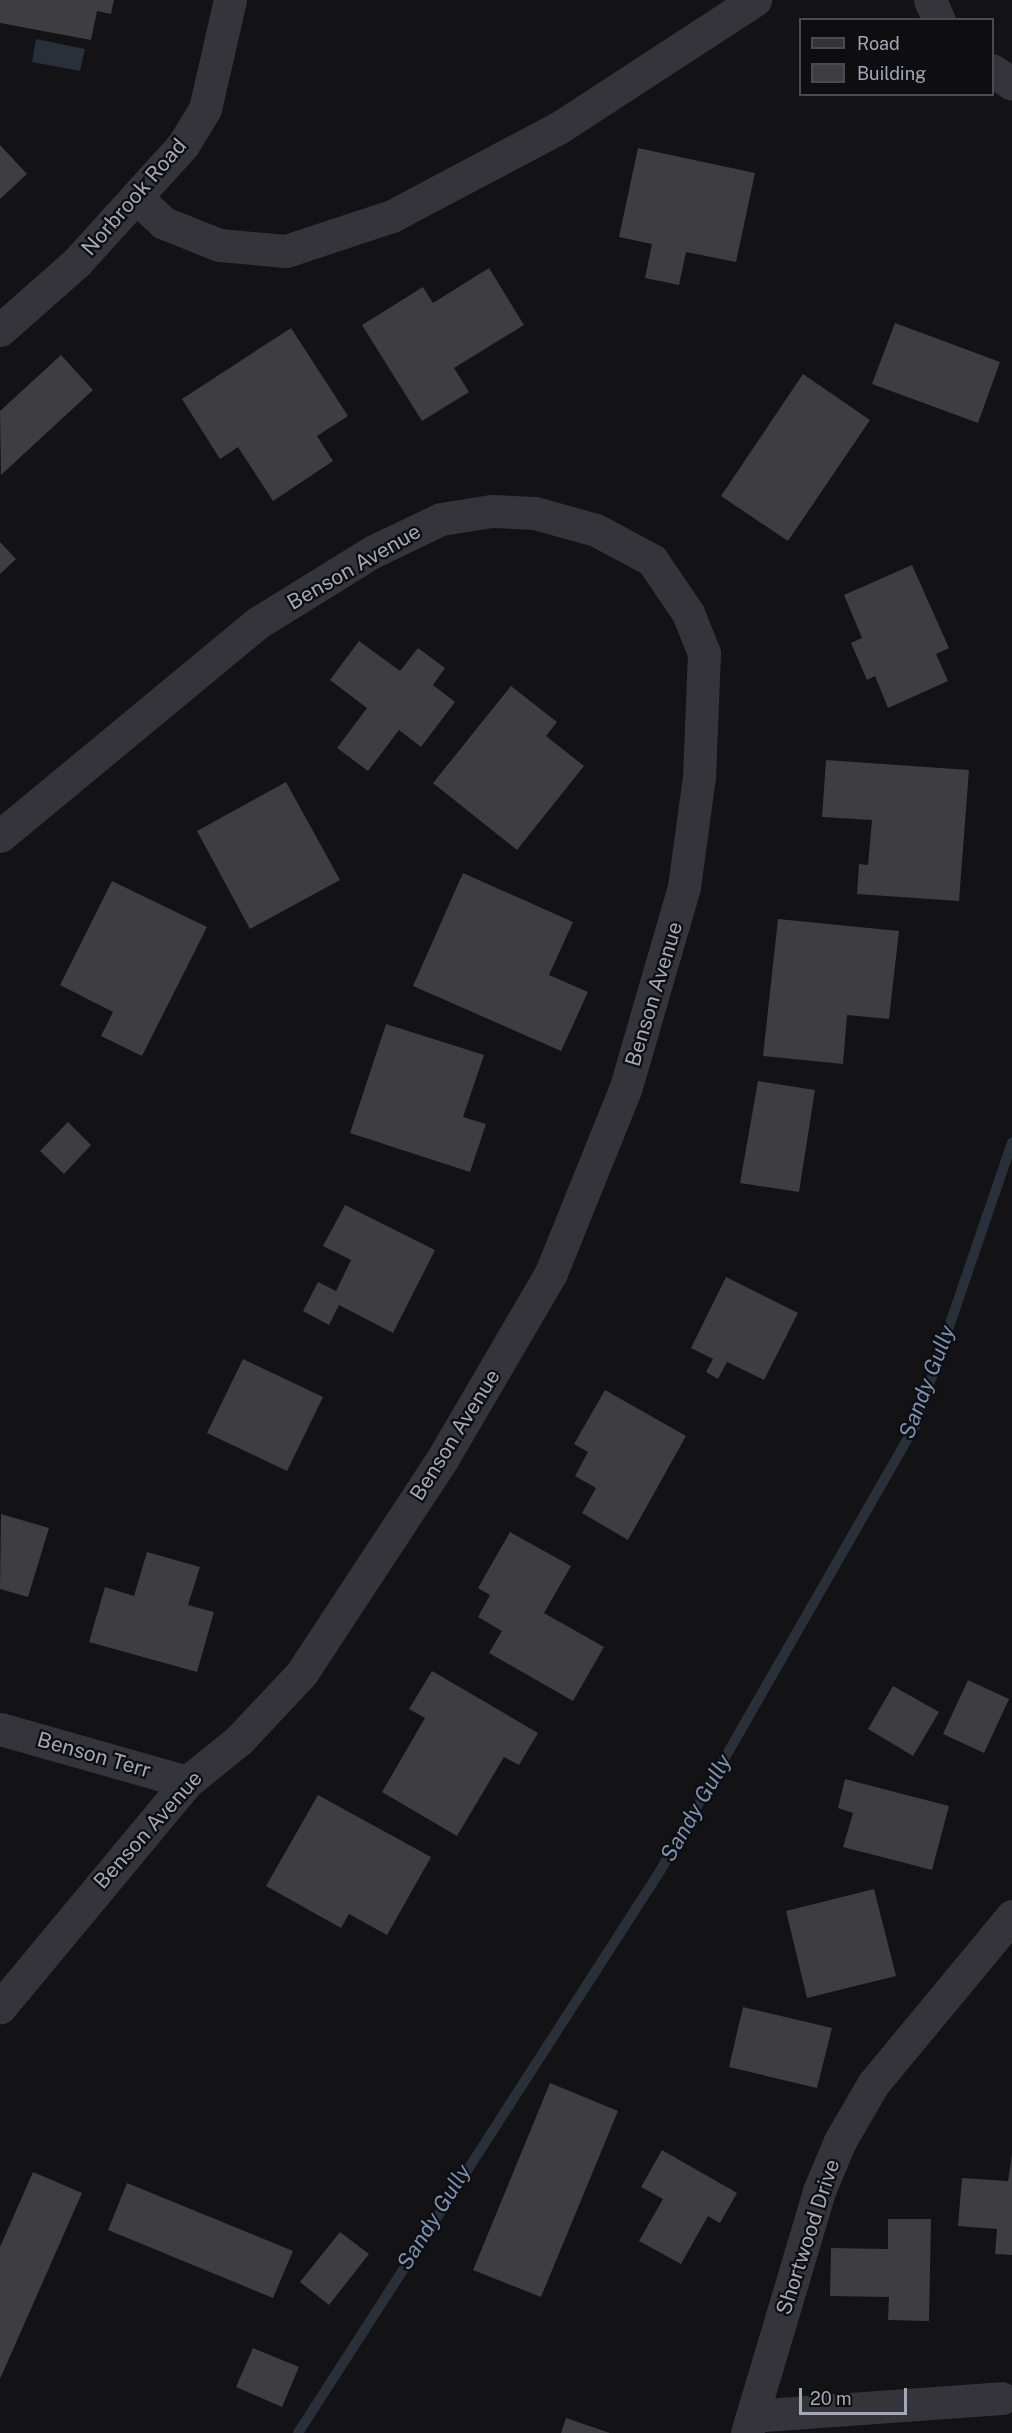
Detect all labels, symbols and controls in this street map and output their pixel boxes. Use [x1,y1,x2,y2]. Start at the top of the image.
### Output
legend [799,18,994,96]
text: Road [857,33,900,54]
text: Building [857,63,926,84]
street label: Norbrook Road [76,133,192,261]
street label: Benson Avenue [283,519,425,615]
street label: Benson Avenue [620,919,688,1069]
water label: Sandy Gully [893,1322,961,1442]
street label: Benson Avenue [405,1365,505,1505]
street label: Benson Terr [34,1727,154,1783]
water label: Sandy Gully [655,1750,737,1866]
street label: Benson Avenue [88,1766,208,1894]
street label: Shortwood Drive [771,2156,845,2318]
water label: Sandy Gully [391,2159,477,2275]
scale bar [802,2376,910,2414]
text: 20 m [810,2388,852,2409]

